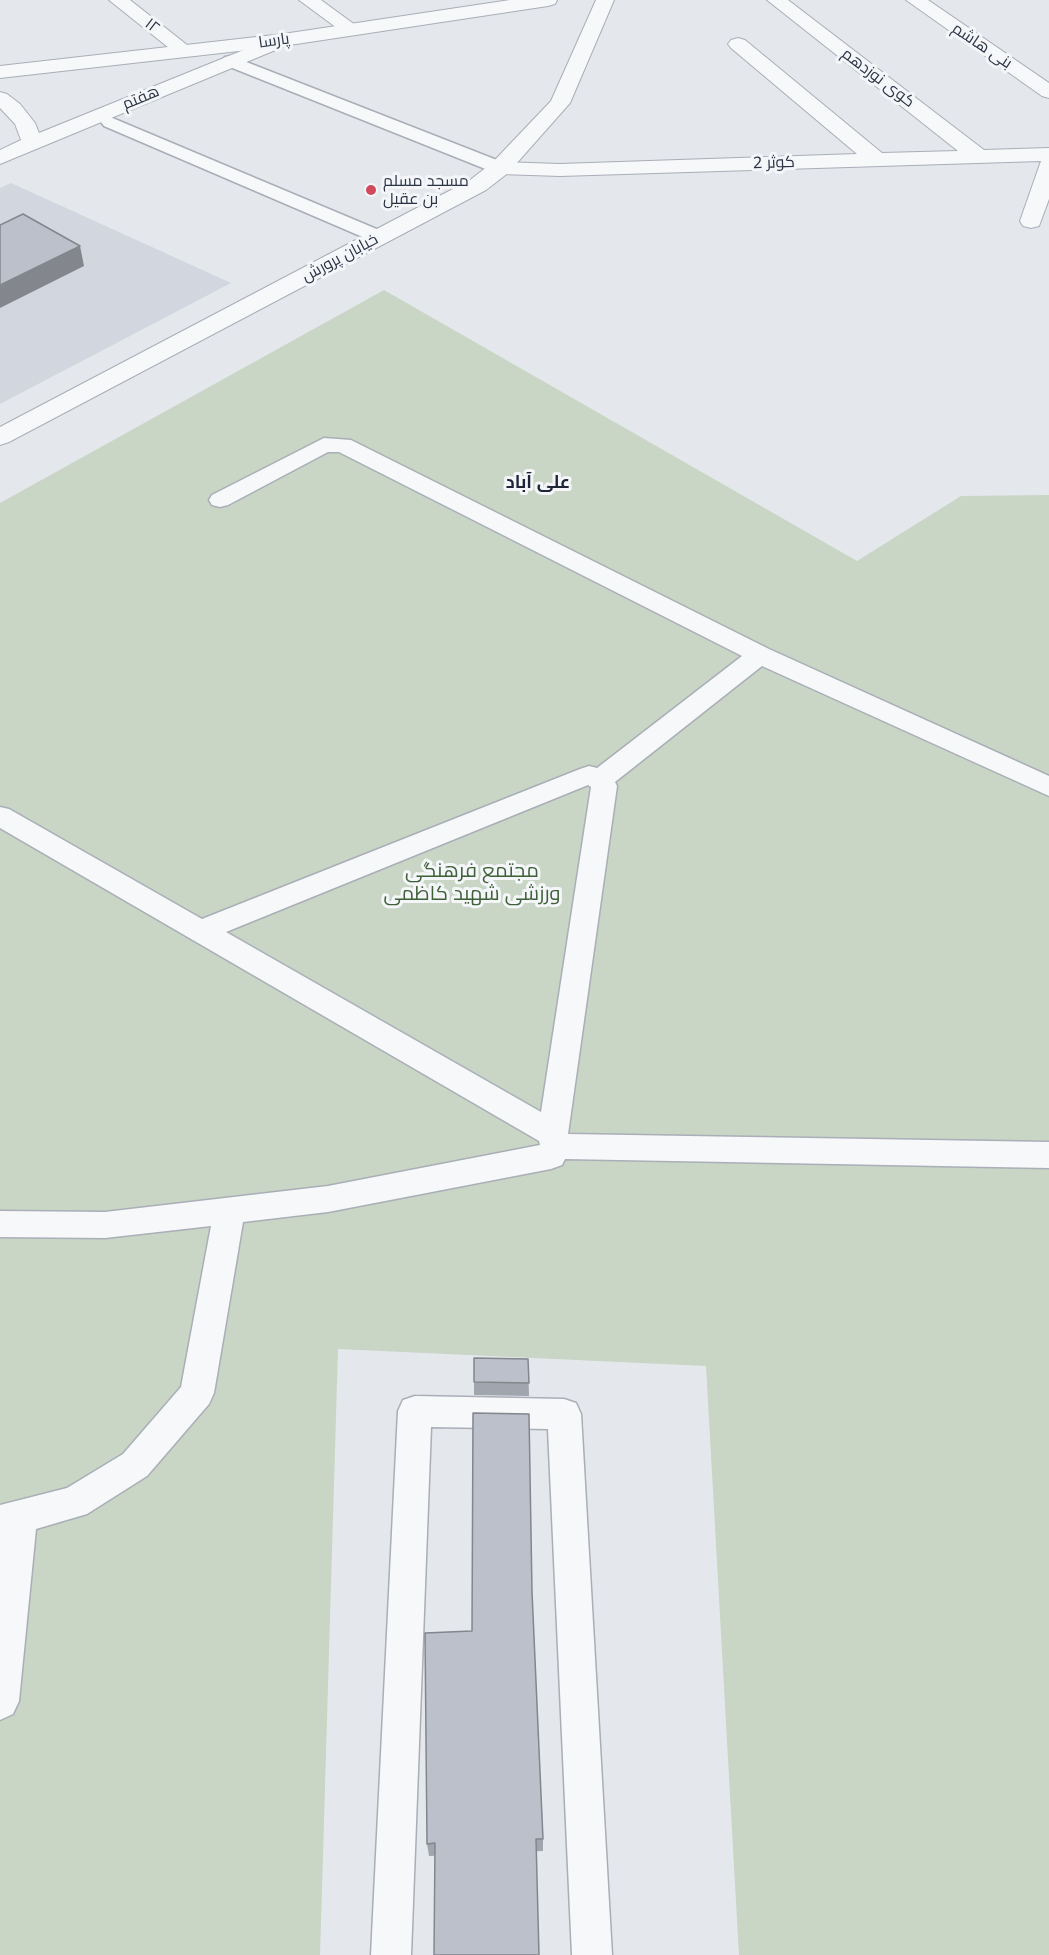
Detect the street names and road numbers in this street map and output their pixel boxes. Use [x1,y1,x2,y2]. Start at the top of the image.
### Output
street label: ۱۲ [141,14,163,38]
street label: بنی هاشم [948,19,1016,73]
street label: پارسا [257,29,291,53]
street label: کوی نوزدهم [838,44,918,112]
street label: هفتم [120,82,162,114]
street label: کوثر 2 [753,153,795,173]
street label: خیابان پرورش [299,230,381,286]

